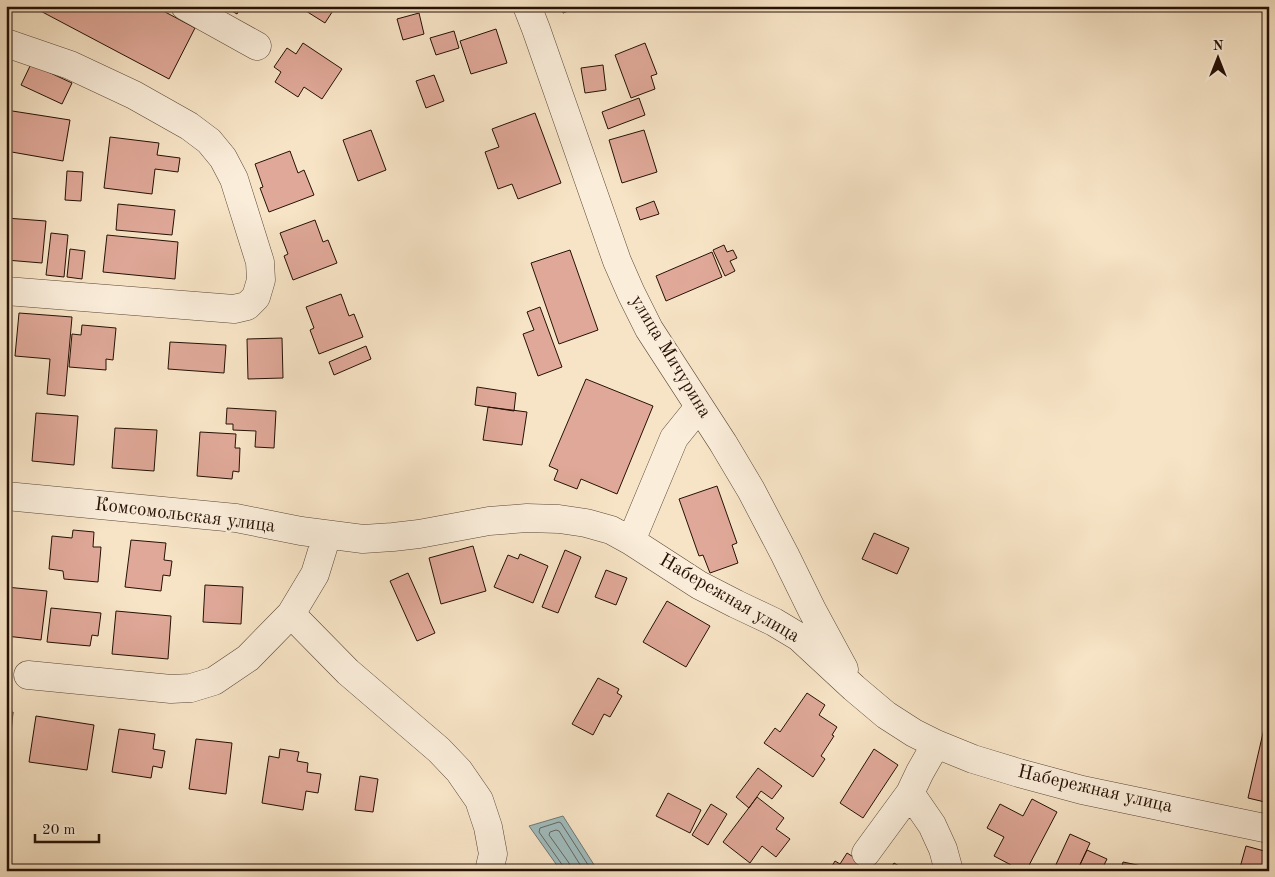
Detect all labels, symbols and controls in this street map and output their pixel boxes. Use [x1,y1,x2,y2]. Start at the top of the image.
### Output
north arrow [1192,32,1242,82]
text: N [1213,39,1224,53]
street label: улица Мичурина [626,292,714,422]
street label: Комсомольская улица [94,495,277,537]
street label: Набережная улица [656,551,803,647]
street label: Набережная улица [1016,763,1175,817]
scale bar [35,812,99,844]
text: 20 m [42,823,76,838]

